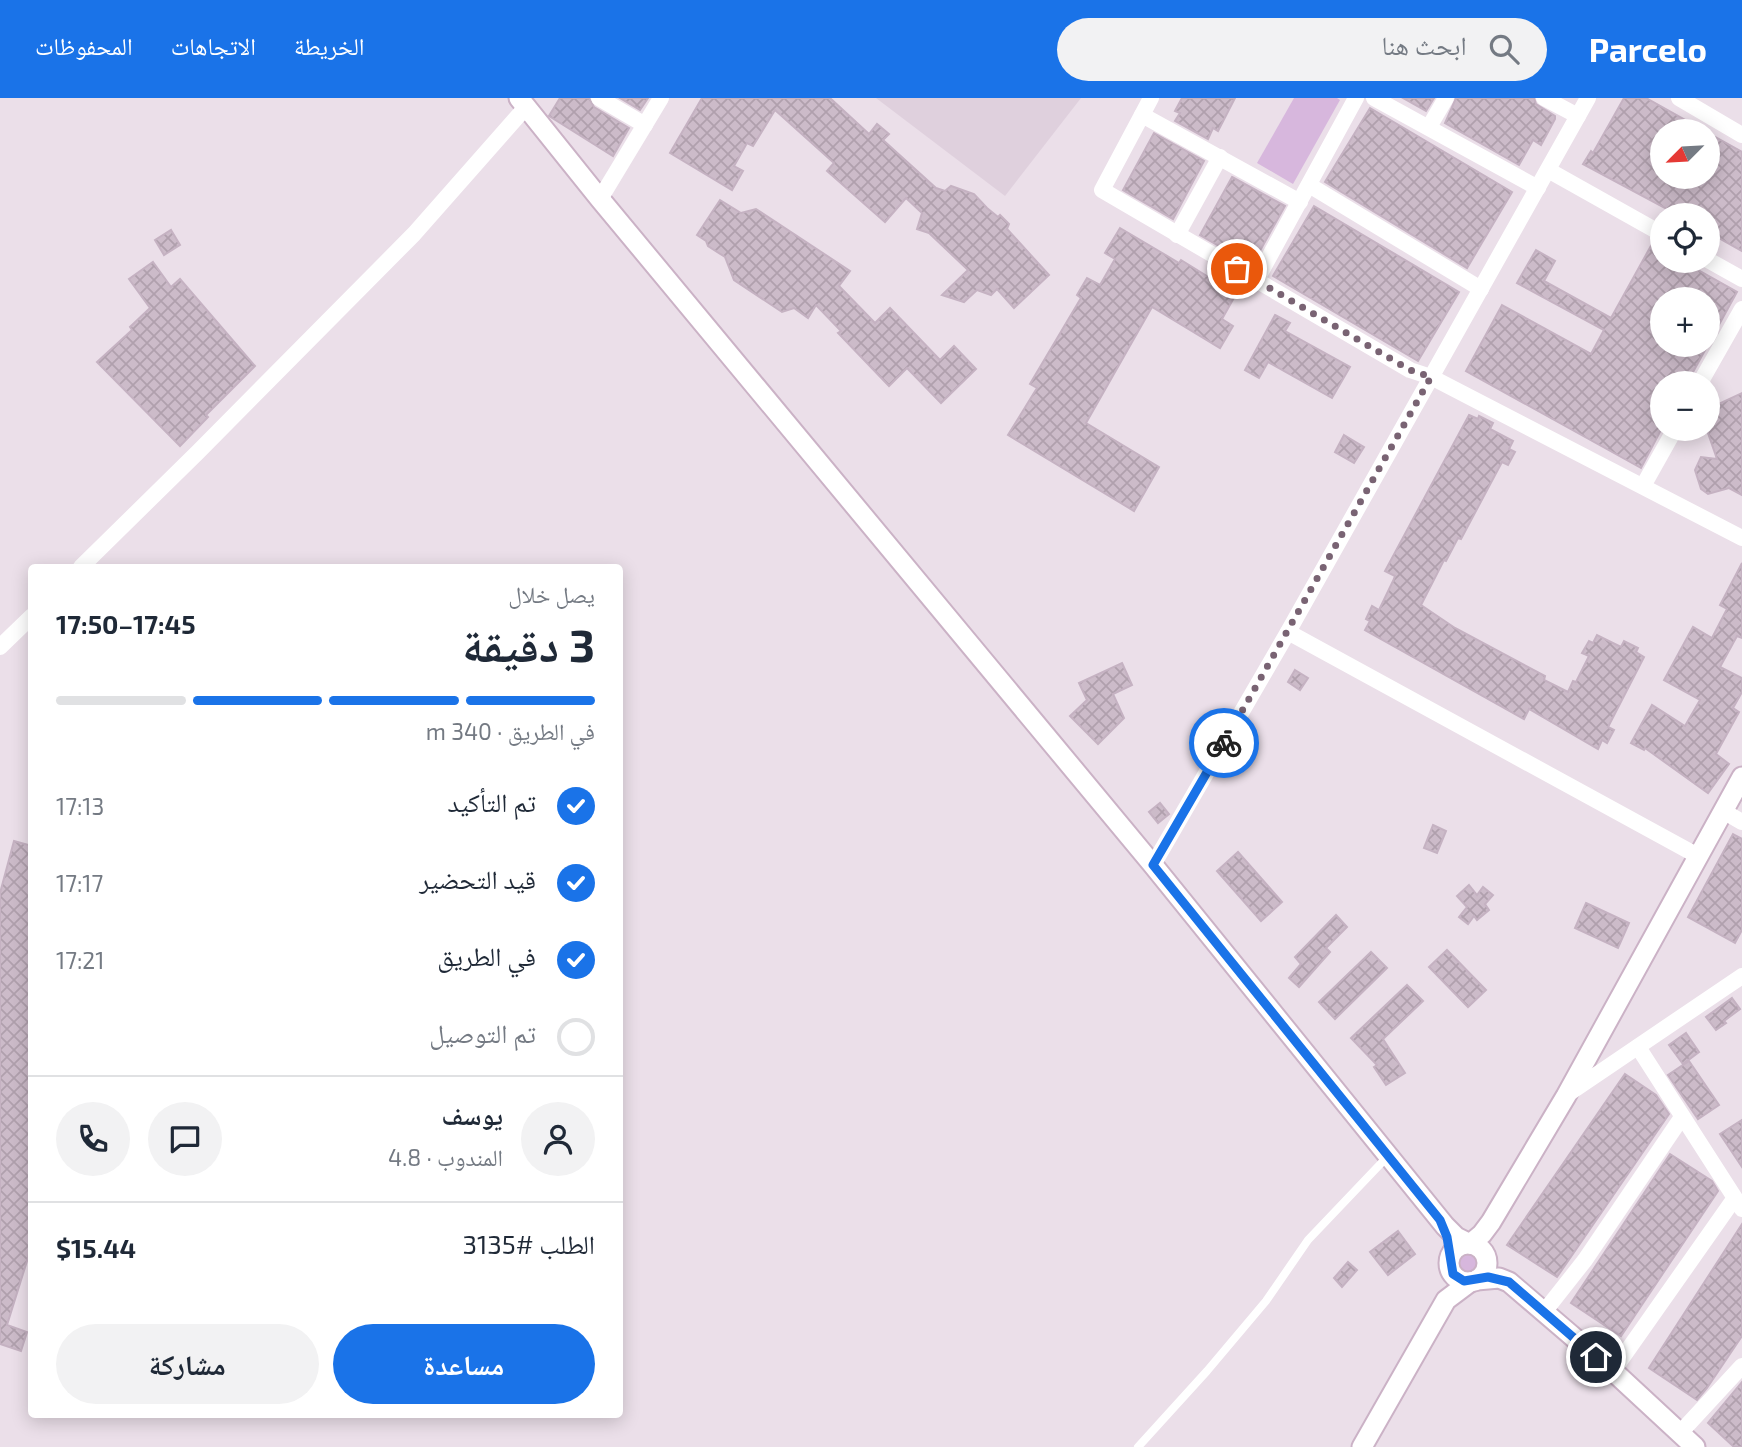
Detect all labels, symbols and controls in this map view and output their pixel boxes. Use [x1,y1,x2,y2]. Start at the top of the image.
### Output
search box [1057,18,1547,81]
text: ابحث هنا [1382,29,1467,60]
text: Parcelo [1589,29,1707,69]
icon: search [1485,30,1523,68]
text: المحفوظات [35,31,133,60]
text: الاتجاهات [171,31,256,60]
text: الخريطة [294,31,365,60]
north arrow [1650,119,1720,189]
map controls [1650,119,1720,441]
button: locate [1650,203,1720,273]
pin [1207,239,1267,299]
icon: bag [1218,250,1256,288]
button: + [1650,287,1720,357]
button: − [1650,371,1720,441]
text: يصل خلال [508,580,595,608]
text: 17:45–17:50 [56,608,196,639]
text: 3 دقيقة [462,616,595,671]
courier [1189,708,1259,778]
text: في الطريق · 340 m [426,717,595,745]
icon: bike [1205,724,1243,762]
text: تم التأكيد [447,786,536,817]
icon: check [557,787,595,825]
text: 17:13 [56,792,104,820]
text: قيد التحضير [419,863,536,894]
icon: check [557,864,595,902]
text: 17:17 [56,869,103,897]
text: في الطريق [437,940,536,971]
icon: check [557,941,595,979]
text: 17:21 [56,946,104,974]
text: تم التوصيل [429,1017,536,1048]
text: يوسف [442,1099,503,1130]
button: phone [56,1102,130,1176]
button: chat [148,1102,222,1176]
button: person [521,1102,595,1176]
text: المندوب · 4.8 [388,1143,503,1171]
text: الطلب #3135 [463,1228,595,1259]
text: $15.44 [56,1232,136,1263]
button: مشاركة [56,1324,319,1404]
button: مساعدة [333,1324,595,1404]
pin [1566,1327,1626,1387]
icon: home [1577,1338,1615,1376]

